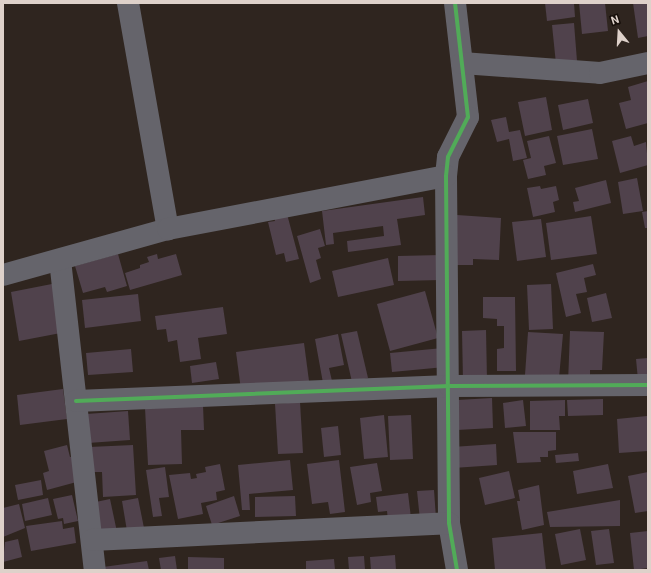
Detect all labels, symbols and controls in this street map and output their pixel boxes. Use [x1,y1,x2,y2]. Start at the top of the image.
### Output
north arrow [599,12,639,52]
text: N [609,13,621,27]

